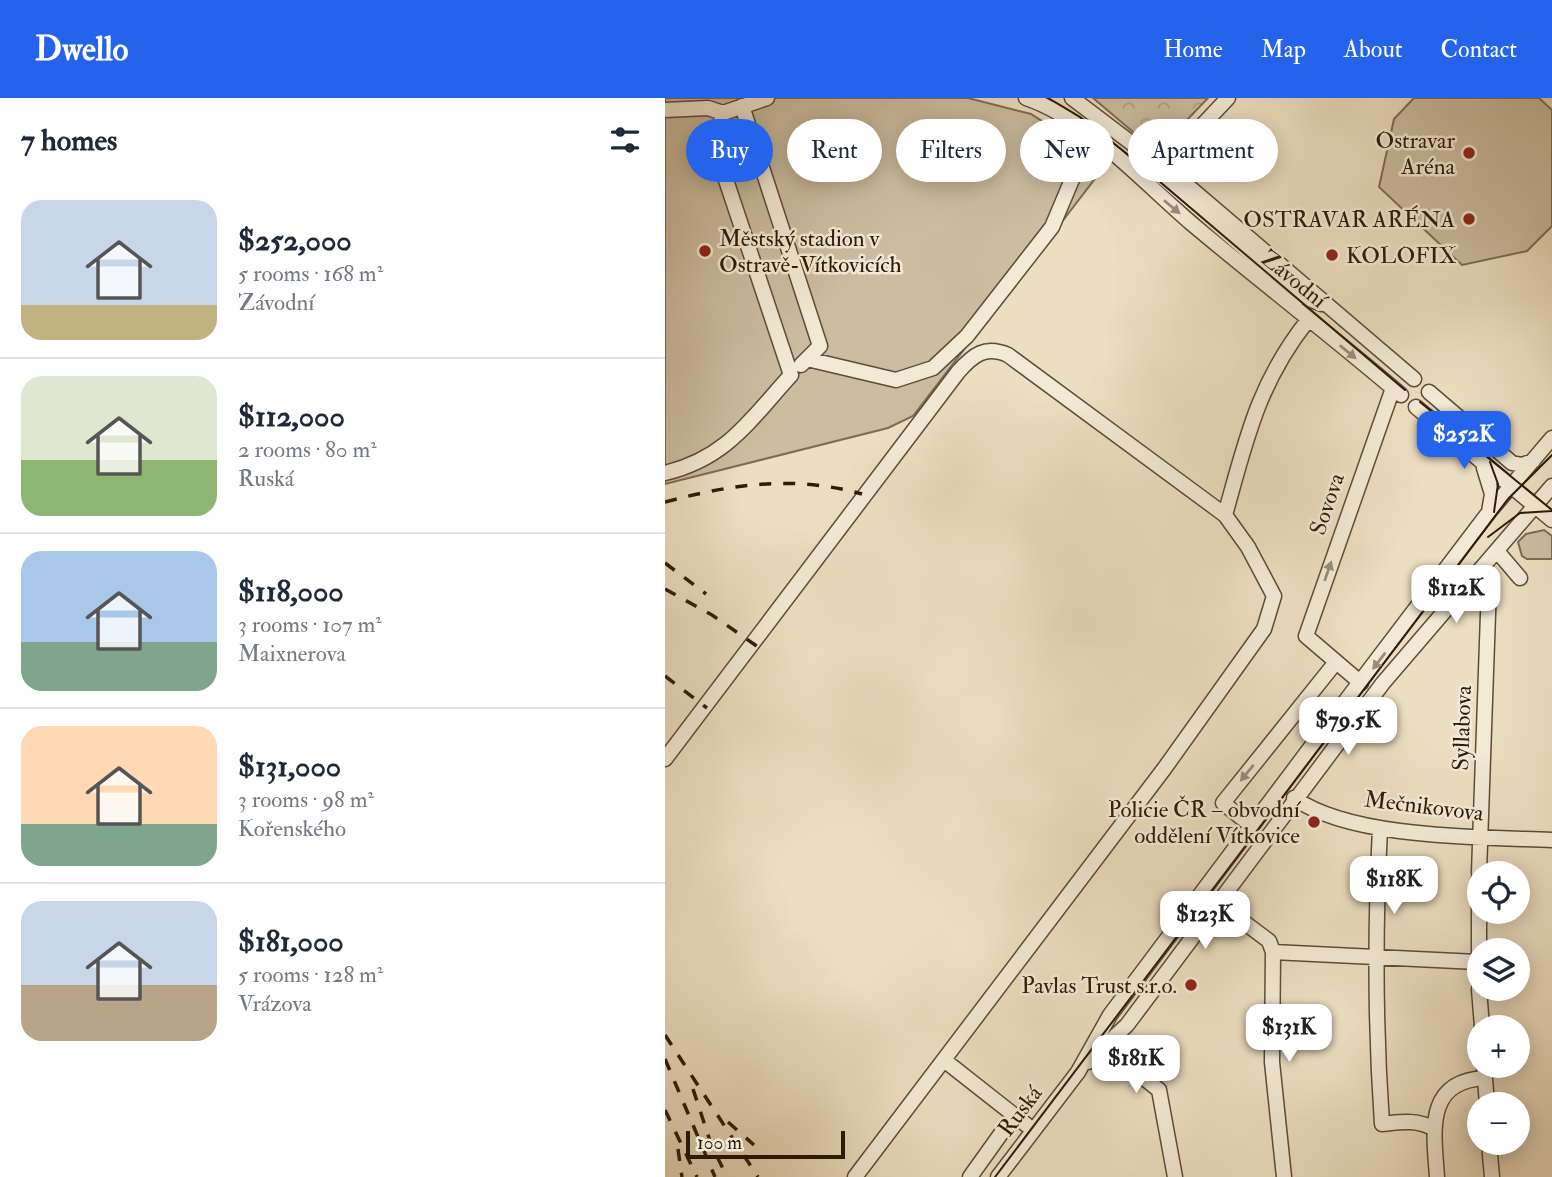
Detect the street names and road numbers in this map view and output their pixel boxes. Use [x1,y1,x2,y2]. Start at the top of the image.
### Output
street label: Závodní [1255,244,1334,316]
street label: Sovova [1303,469,1351,539]
street label: Syllabova [1446,684,1478,771]
street label: Mečnikovova [1363,784,1486,828]
street label: Ruská [991,1079,1049,1142]

